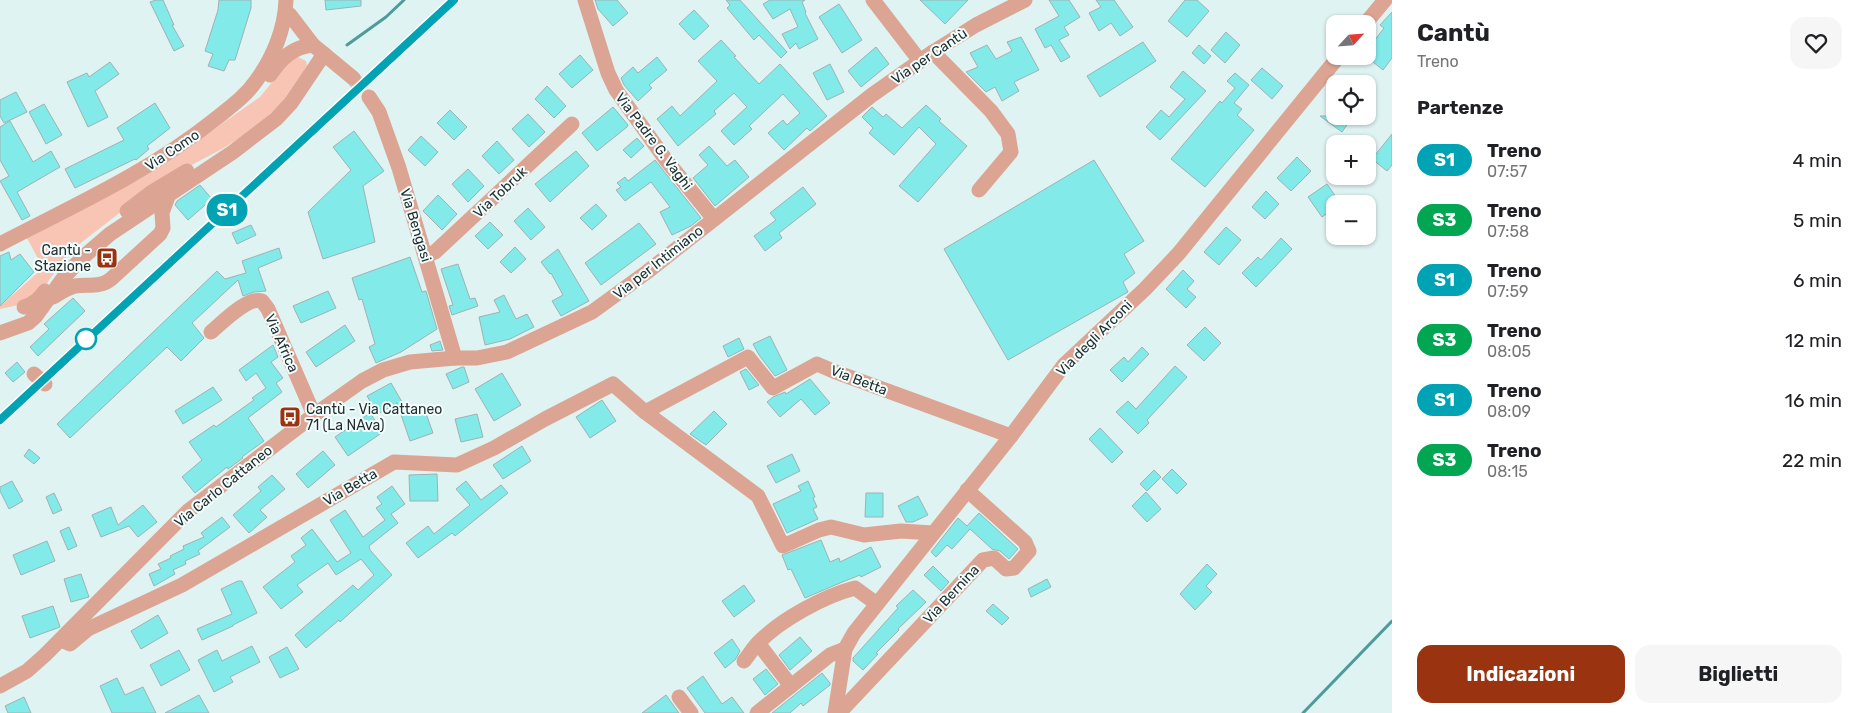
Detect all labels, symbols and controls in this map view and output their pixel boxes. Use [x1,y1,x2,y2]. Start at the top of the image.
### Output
north arrow [1326,15,1376,65]
map controls [1326,15,1376,245]
button: heart [1790,17,1842,69]
text: Cantù [1417,19,1490,47]
street label: Via per Cantù [888,25,970,88]
text: Treno [1417,52,1459,71]
button: locate [1326,75,1376,125]
street label: Via Padre G. Vaghi [612,89,696,193]
text: Partenze [1417,96,1504,119]
street label: Via Como [142,126,203,175]
button: + [1326,135,1376,185]
text: Treno [1487,139,1542,162]
text: S1 [1434,149,1455,171]
text: 4 min [1793,149,1842,172]
text: 07:57 [1487,162,1527,181]
street label: Via Tobruk [470,163,531,222]
street label: Via Bengasi [396,186,435,264]
line badge: S1 [204,194,250,226]
button: − [1326,195,1376,245]
text: S1 [217,199,237,221]
text: Treno [1487,199,1542,222]
text: S3 [1433,209,1456,231]
text: 5 min [1793,209,1842,232]
street label: Via per Intimiano [610,222,707,303]
text: 07:58 [1487,222,1529,241]
place label: Cantù - Stazione [34,242,91,275]
bus stop icon: Cantù - Stazione [95,246,119,270]
text: Treno [1487,259,1542,282]
text: S1 [1434,269,1455,291]
text: 6 min [1793,269,1842,292]
text: 07:59 [1487,282,1528,301]
street label: Via degli Arconi [1053,297,1136,380]
street label: Via Africa [261,311,302,375]
text: Treno [1487,319,1542,342]
unlabelled marker [75,328,97,350]
text: S3 [1433,329,1456,351]
text: 12 min [1785,329,1842,352]
text: 08:05 [1487,342,1531,361]
street label: Via Betta [828,362,890,399]
text: Treno [1487,379,1542,402]
text: S1 [1434,389,1455,411]
text: 16 min [1785,389,1842,412]
place label: Cantù - Via Cattaneo 71 (La NAva) [306,401,442,434]
text: 08:09 [1487,402,1531,421]
bus stop icon: Cantù - Via Cattaneo 71 (La NAva) [278,405,302,429]
text: Treno [1487,439,1542,462]
street label: Via Carlo Cattaneo [171,442,276,531]
text: S3 [1433,449,1456,471]
text: 22 min [1782,449,1842,472]
text: 08:15 [1487,462,1528,481]
street label: Via Betta [320,465,380,510]
street label: Via Bernina [920,561,983,627]
button: Indicazioni [1417,645,1625,703]
button: Biglietti [1635,645,1842,703]

